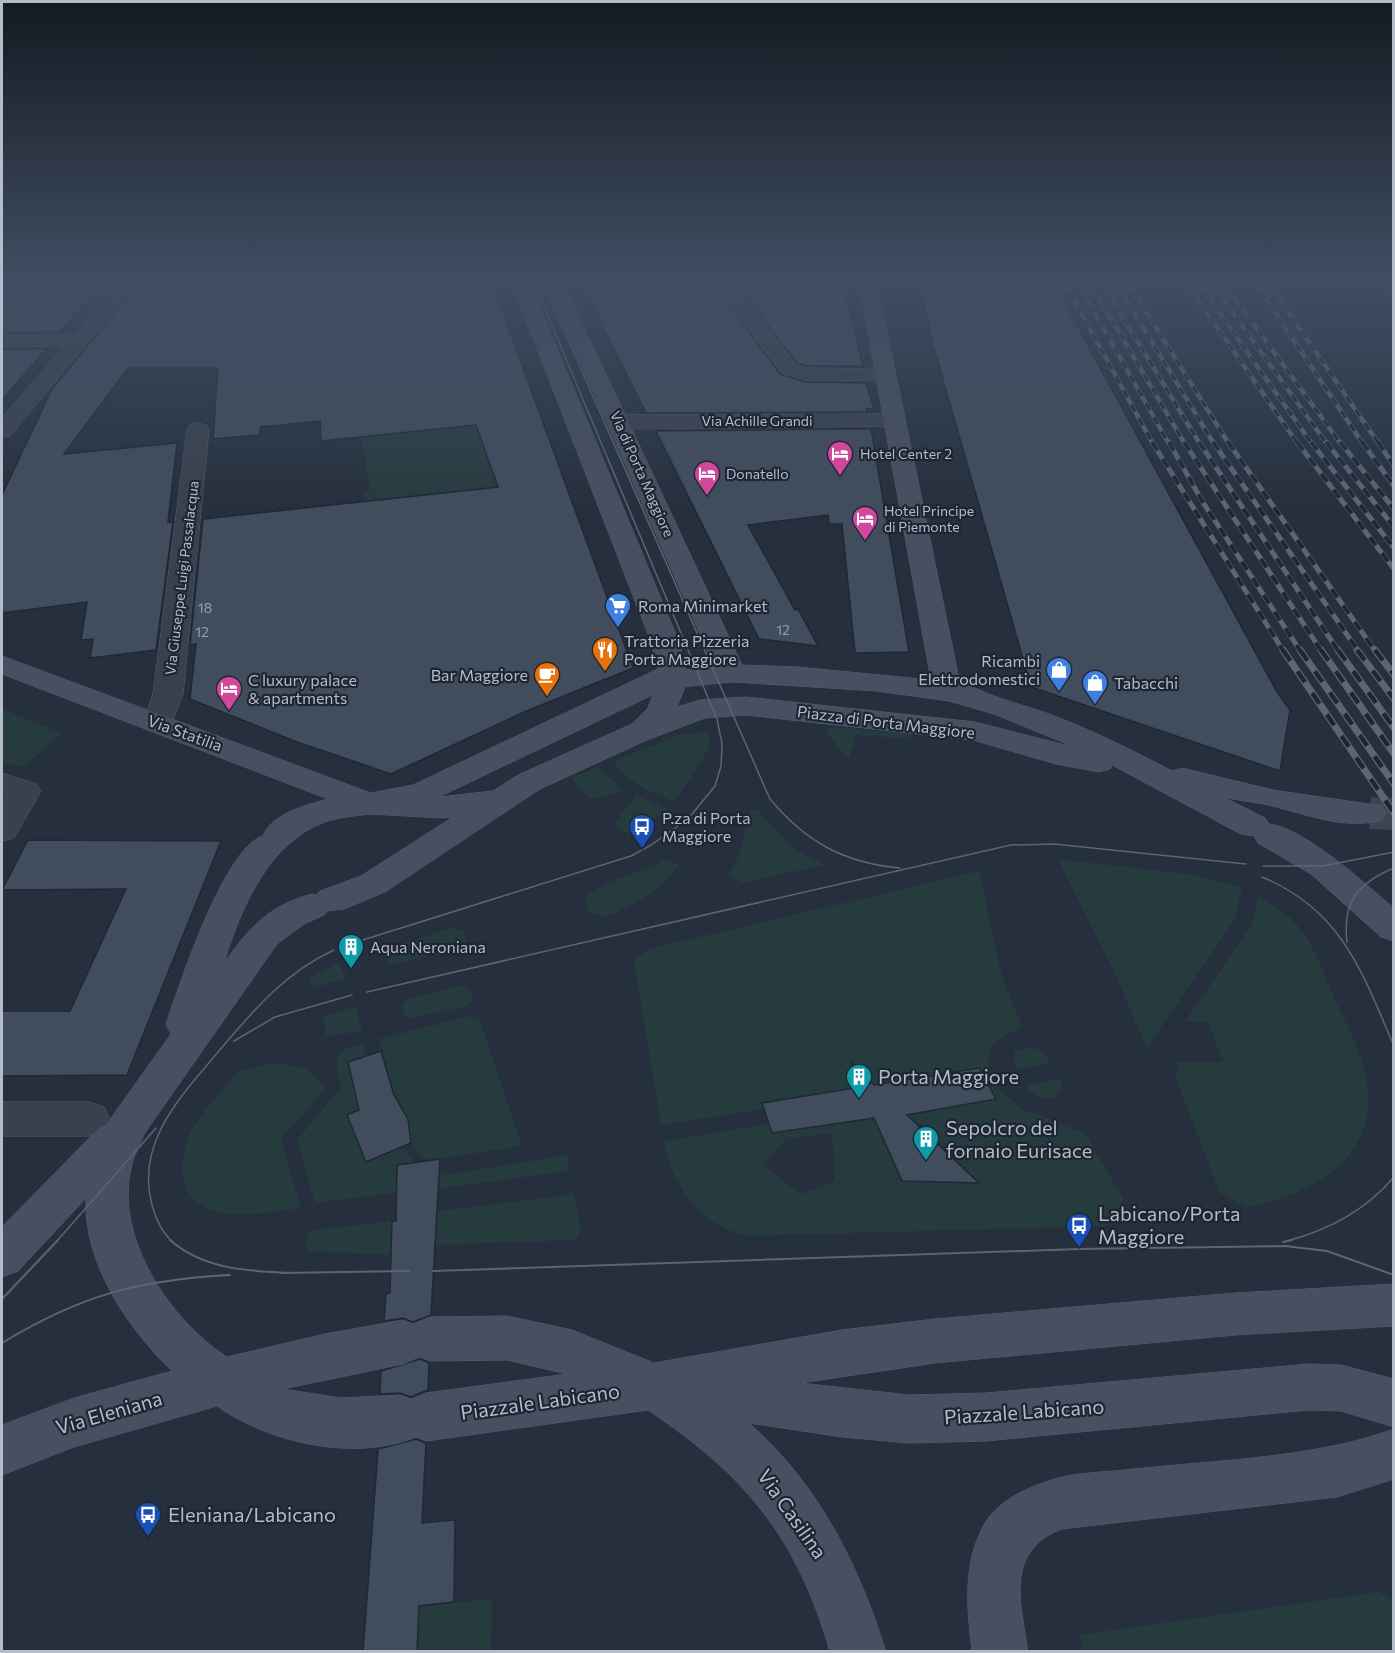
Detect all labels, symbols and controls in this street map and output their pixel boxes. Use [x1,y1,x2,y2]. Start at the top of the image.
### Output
street label: Via di Porta Maggiore [607,408,678,540]
street label: Via Achille Grandi [701,412,813,429]
hotel icon: Hotel Center 2 [825,439,855,477]
place label: Hotel Center 2 [860,445,952,462]
hotel icon: Donatello [692,459,722,497]
place label: Donatello [726,465,789,482]
street label: Via Giuseppe Luigi Passalacqua [161,480,202,676]
place label: Hotel Principe di Piemonte [884,502,974,535]
hotel icon: Hotel Principe di Piemonte [850,504,880,542]
supermarket icon: Roma Minimarket [603,591,633,629]
place label: Roma Minimarket [638,596,768,615]
house number: 18 [198,599,212,616]
house number: 12 [776,621,790,638]
house number: 12 [195,623,209,640]
place label: Trattoria Pizzeria Porta Maggiore [624,631,749,668]
restaurant icon: Trattoria Pizzeria Porta Maggiore [590,635,620,673]
place label: Ricambi Elettrodomestici [918,651,1040,688]
shop icon: Ricambi Elettrodomestici [1044,655,1074,693]
cafe icon: Bar Maggiore [532,660,562,698]
place label: Bar Maggiore [431,665,528,684]
shop icon: Tabacchi [1080,668,1110,706]
place label: C luxury palace & apartments [248,670,357,707]
place label: Tabacchi [1114,673,1178,692]
hotel icon: C luxury palace & apartments [214,674,244,712]
street label: Piazza di Porta Maggiore [796,701,976,742]
street label: Via Statilia [145,710,225,755]
place label: P.za di Porta Maggiore [662,808,751,845]
bus stop icon: P.za di Porta Maggiore [627,812,657,850]
building icon: Aqua Neroniana [336,932,366,970]
place label: Aqua Neroniana [370,937,486,956]
building icon: Porta Maggiore [844,1062,874,1100]
place label: Porta Maggiore [878,1064,1019,1088]
place label: Sepolcro del fornaio Eurisace [946,1115,1092,1162]
building icon: Sepolcro del fornaio Eurisace [911,1124,941,1162]
place label: Labicano/Porta Maggiore [1098,1201,1240,1248]
bus stop icon: Labicano/Porta Maggiore [1064,1211,1094,1249]
street label: Piazzale Labicano [459,1378,621,1424]
street label: Via Eleniana [53,1385,165,1439]
street label: Piazzale Labicano [943,1393,1105,1429]
street label: Via Casilina [753,1464,832,1563]
bus stop icon: Eleniana/Labicano [133,1500,163,1538]
place label: Eleniana/Labicano [168,1502,336,1526]

